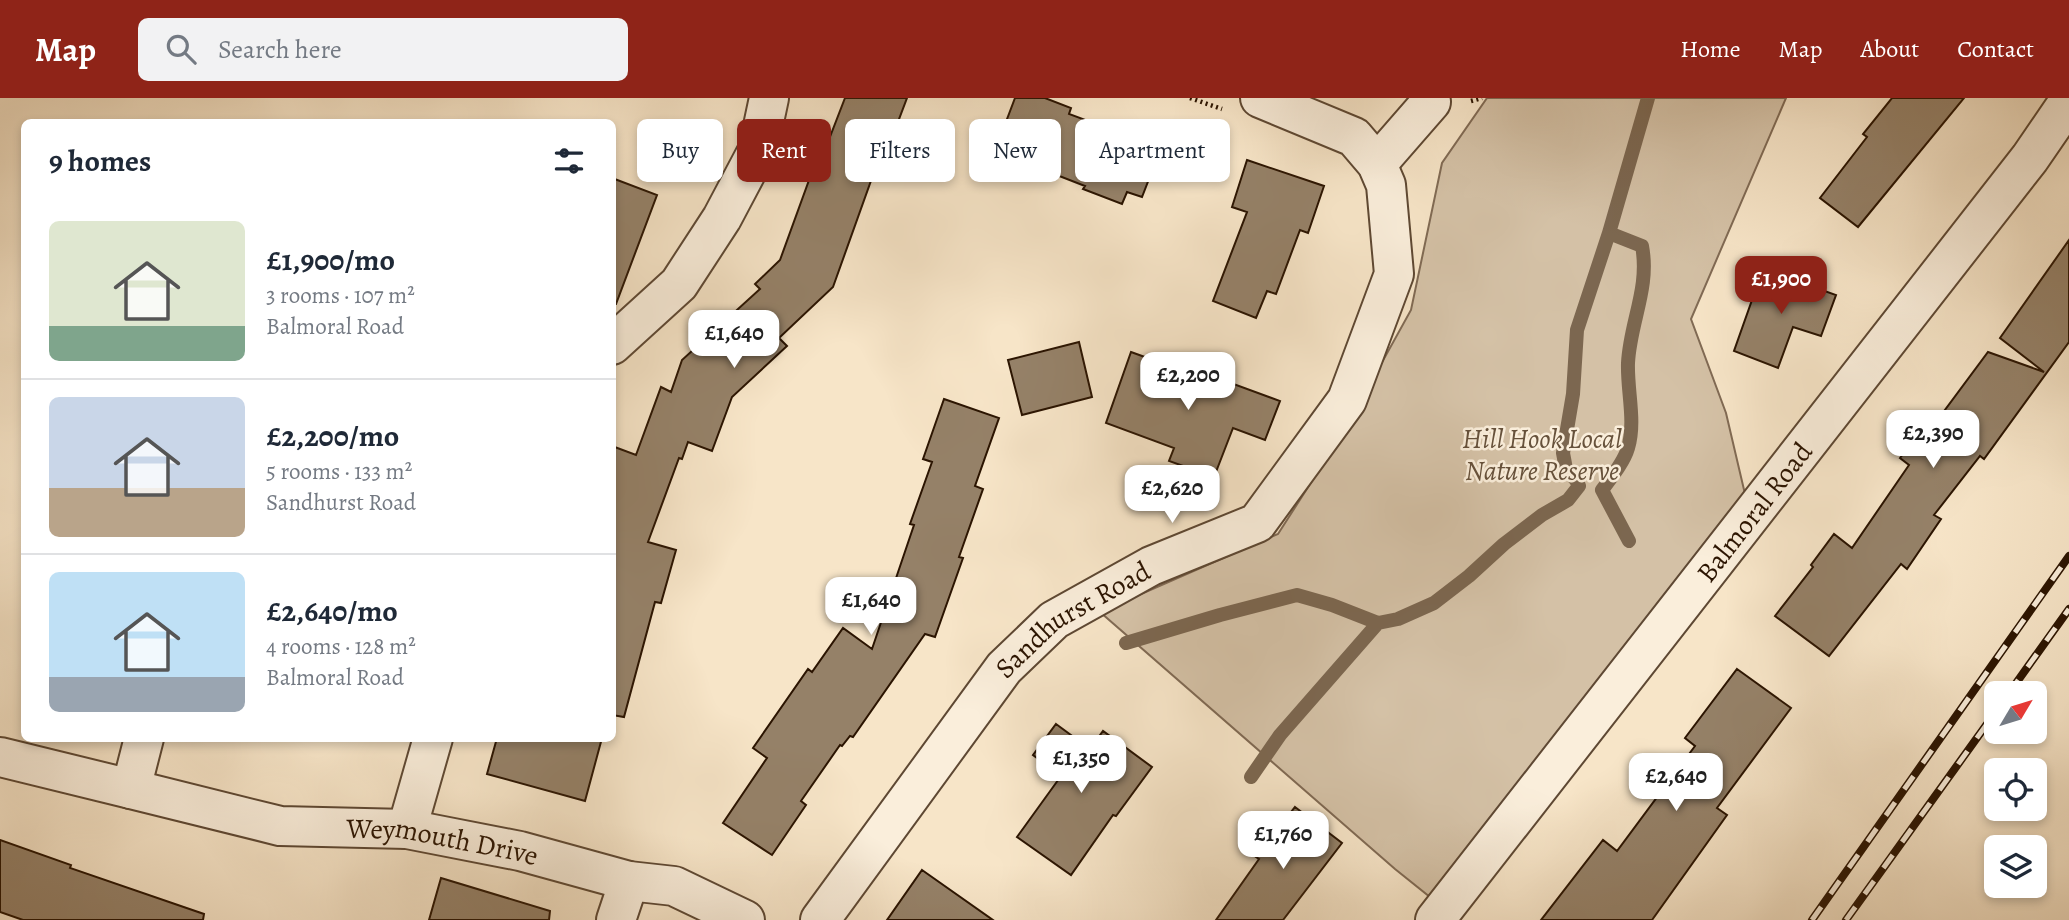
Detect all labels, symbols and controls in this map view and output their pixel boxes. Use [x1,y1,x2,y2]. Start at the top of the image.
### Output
search box [138,18,628,81]
text: Map [35,27,96,72]
icon: search [162,30,200,68]
text: Search here [218,32,342,67]
text: Home [1680,33,1741,65]
text: Map [1779,33,1823,65]
text: About [1861,33,1919,65]
text: Contact [1957,33,2034,65]
chip: Buy [637,119,723,182]
chip: Rent [737,119,831,182]
chip: Filters [845,119,955,182]
chip: New [969,119,1061,182]
chip: Apartment [1075,119,1230,182]
text: 9 homes [49,141,151,181]
icon: filters [550,142,588,180]
text: £1,900/mo [266,240,395,280]
icon: home [105,249,189,333]
pin: £1,900 [1724,256,1838,316]
text: £1,900 [1751,263,1811,294]
text: 3 rooms · 107 m² [266,280,415,311]
pin: £1,640 [677,310,791,370]
text: Balmoral Road [266,311,404,342]
text: £1,640 [704,317,764,348]
pin: £2,200 [1131,352,1245,412]
text: £2,200 [1156,359,1220,390]
pin: £2,390 [1876,410,1990,470]
text: £2,200/mo [266,416,399,456]
text: £2,390 [1902,417,1964,448]
park label: Hill Hook Local Nature Reserve [1462,420,1622,490]
icon: home [105,425,189,509]
street label: Balmoral Road [1688,434,1822,590]
text: 5 rooms · 133 m² [266,456,412,487]
pin: £2,620 [1115,466,1229,525]
text: £2,620 [1141,472,1203,503]
text: Sandhurst Road [266,487,416,518]
street label: Sandhurst Road [987,552,1158,687]
pin: £1,640 [814,578,928,637]
text: £1,640 [841,584,901,615]
text: £2,640/mo [266,591,398,631]
icon: home [105,600,189,684]
text: 4 rooms · 128 m² [266,631,416,662]
text: Balmoral Road [266,662,404,693]
north arrow [1984,681,2048,744]
map controls [1984,681,2047,898]
pin: £1,350 [1024,736,1138,795]
text: £1,350 [1052,742,1110,773]
pin: £2,640 [1619,754,1733,813]
button: locate [1984,758,2047,821]
text: £2,640 [1645,760,1707,791]
street label: Weymouth Drive [345,809,542,875]
pin: £1,760 [1226,812,1340,871]
text: £1,760 [1254,818,1312,849]
button: layers [1984,835,2047,898]

